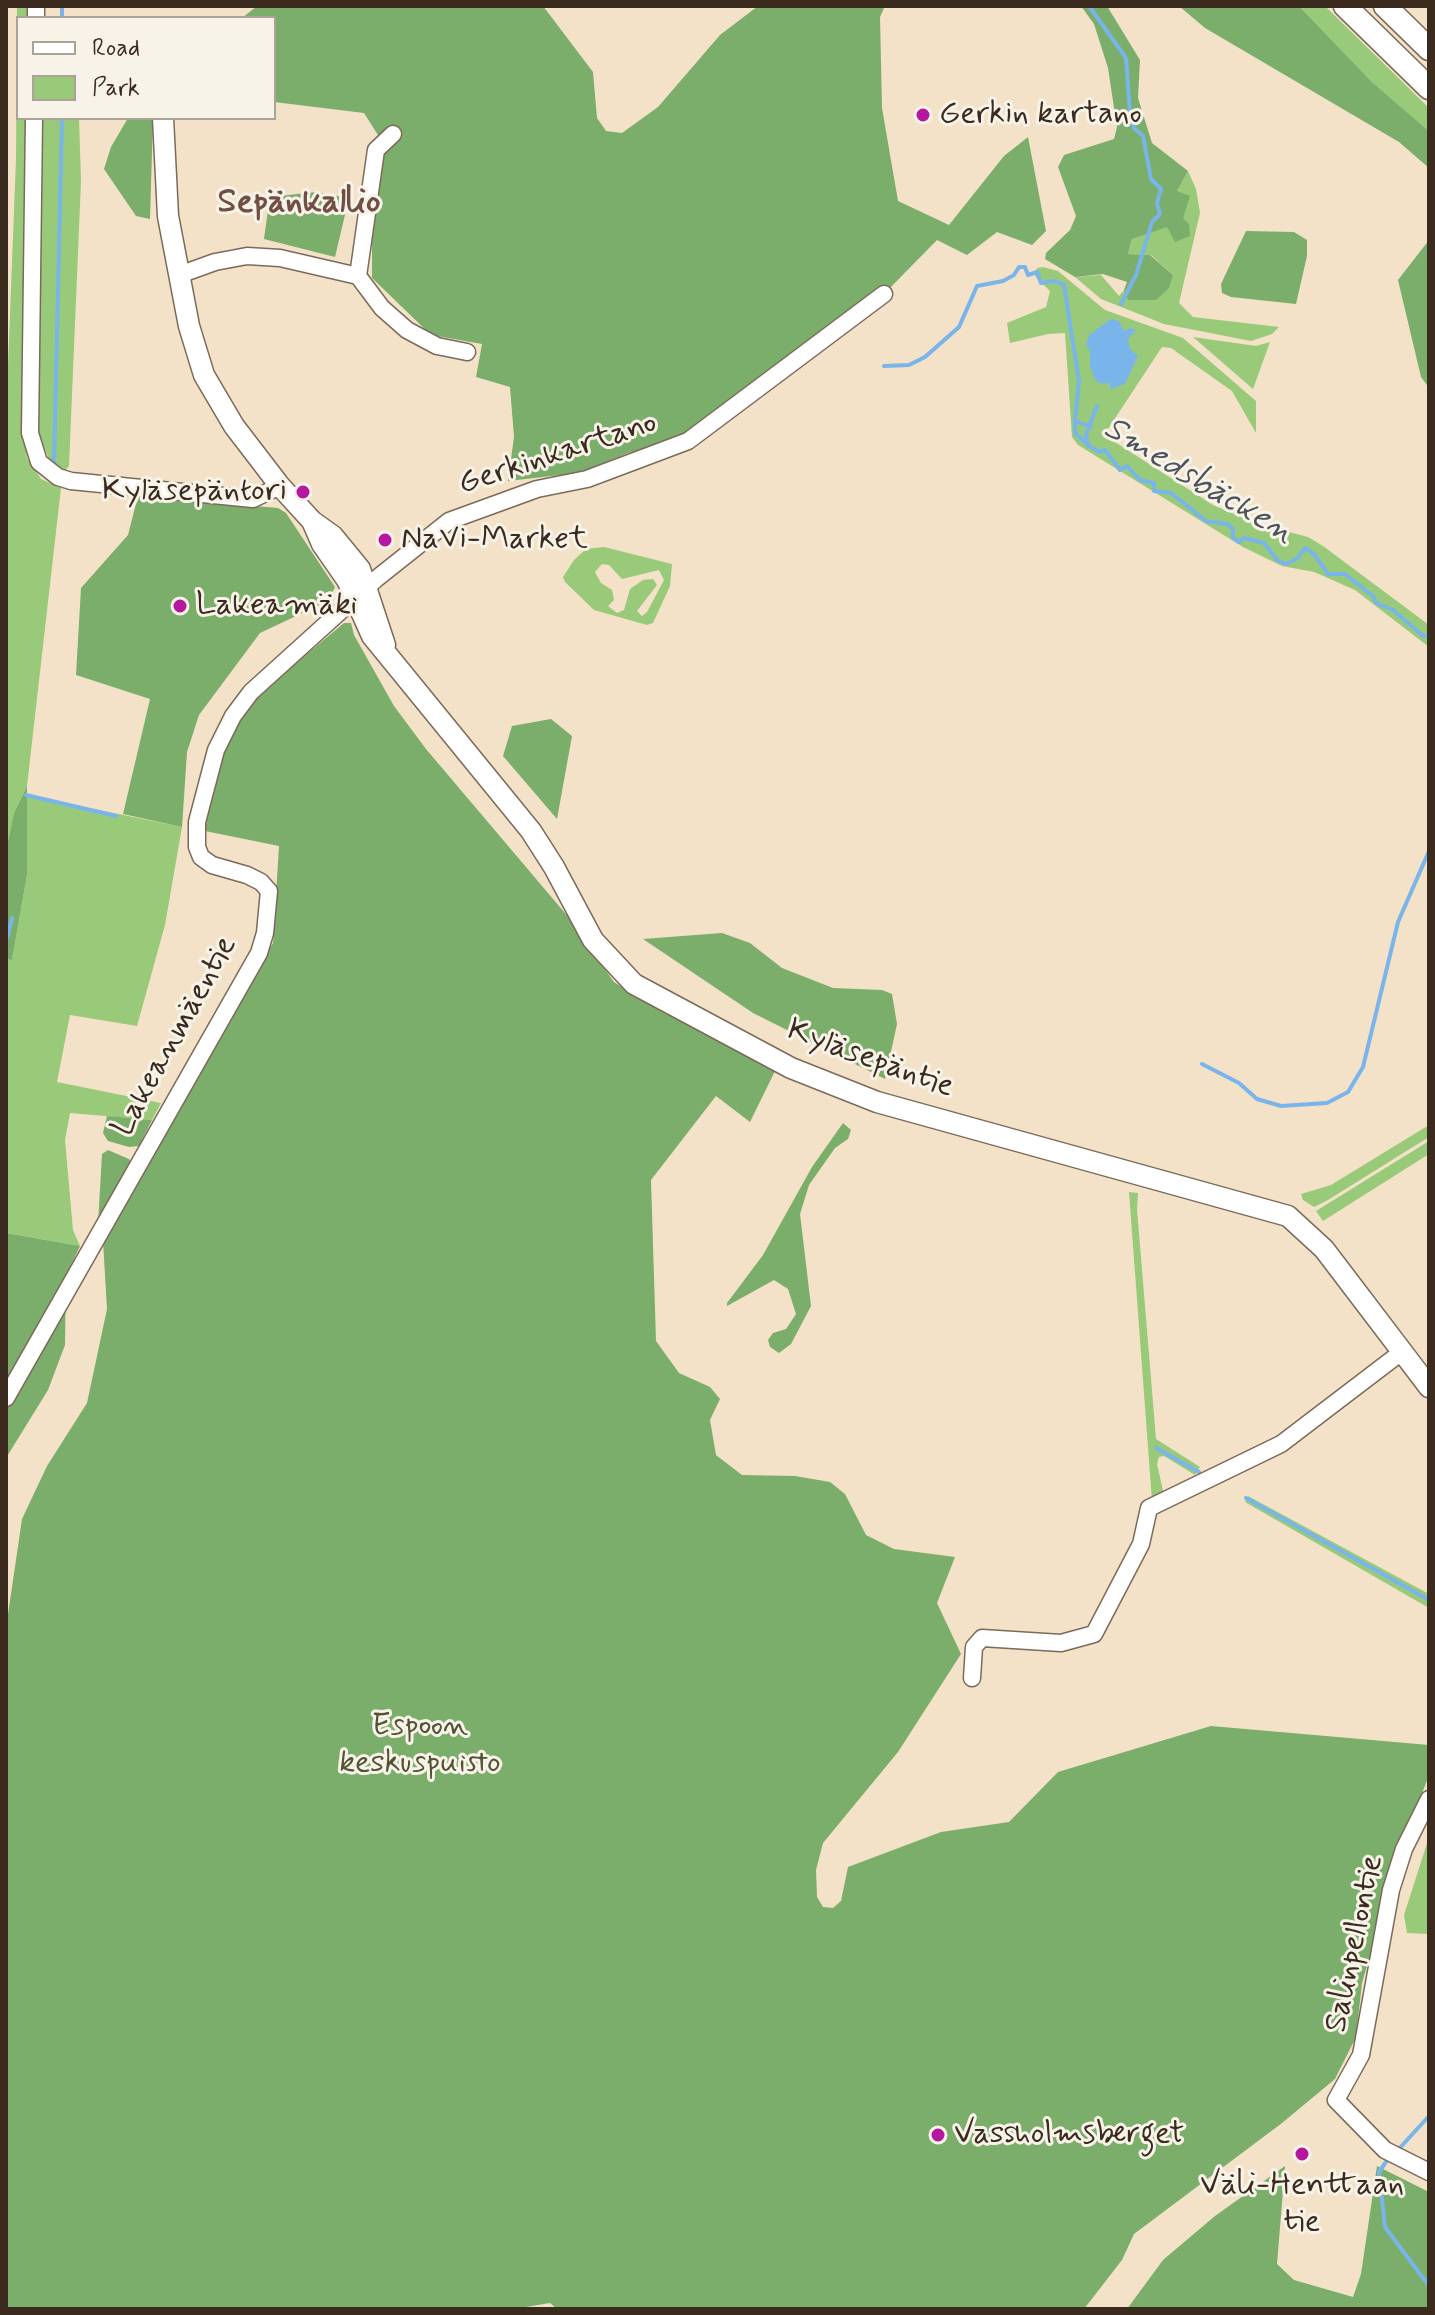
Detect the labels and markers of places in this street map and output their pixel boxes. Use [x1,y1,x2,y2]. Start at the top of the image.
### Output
place label: Gerkin kartano [939,96,1142,134]
marker: Gerkin kartano [914,106,932,124]
place label: Kyläsepäntori [102,473,287,511]
marker: Kyläsepäntori [294,483,312,501]
place label: NaVi-Market [401,521,588,559]
marker: NaVi-Market [376,531,394,549]
place label: Lakeamäki [196,587,357,625]
marker: Lakeamäki [171,597,189,615]
place label: Vassholmsberget [954,2116,1184,2154]
marker: Vassholmsberget [929,2126,947,2144]
marker: Väli-Henttaan tie [1293,2145,1311,2163]
place label: Väli-Henttaan tie [1200,2167,1404,2242]

